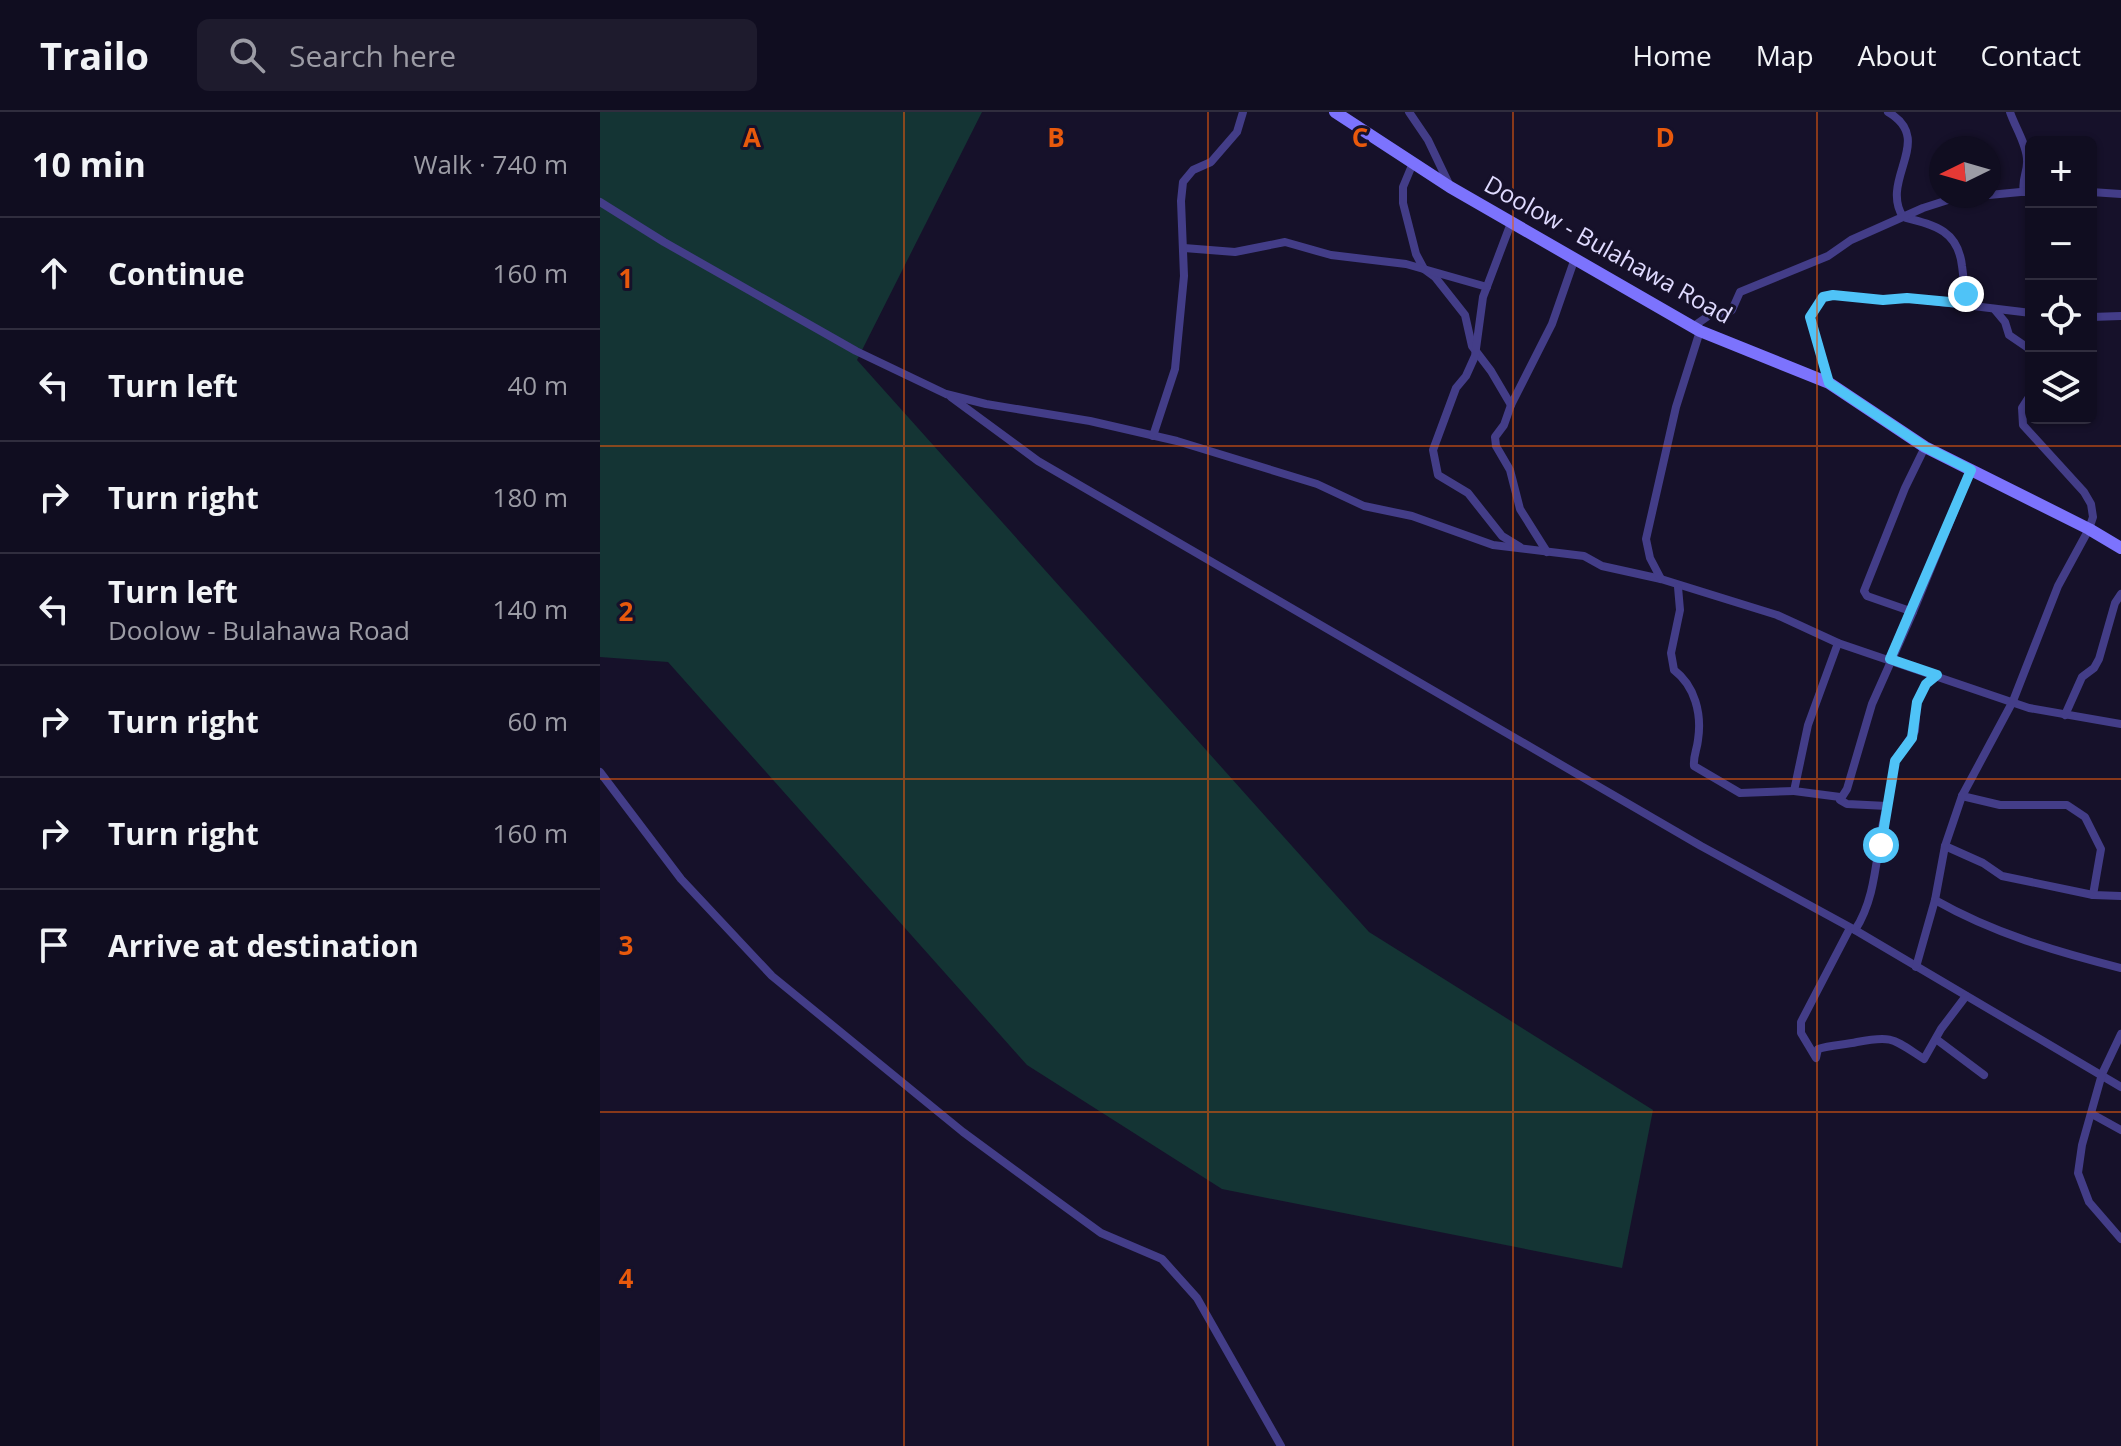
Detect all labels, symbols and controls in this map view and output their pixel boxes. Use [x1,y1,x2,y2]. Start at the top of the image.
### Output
search box [197,19,757,91]
text: Trailo [40,29,149,81]
icon: search [225,33,269,77]
text: Search here [289,35,456,76]
text: Home [1633,36,1712,74]
text: Map [1756,36,1814,74]
text: About [1858,36,1936,74]
text: Contact [1980,36,2081,74]
text: A [743,119,761,155]
text: B [1047,119,1065,155]
text: C [1352,119,1368,155]
text: D [1655,119,1675,155]
north arrow [1929,136,2001,208]
map controls [2025,136,2097,424]
button: + [2025,136,2097,208]
text: 10 min [32,141,146,187]
text: Walk · 740 m [414,146,568,182]
street label: Doolow - Bulahawa Road [1479,167,1739,331]
button: − [2025,208,2097,280]
icon: ahead [32,251,76,295]
text: Continue [108,253,245,294]
text: 160 m [493,255,568,291]
text: 1 [619,260,633,296]
route end [1948,276,1984,312]
button: locate [2025,280,2097,352]
button: layers [2025,352,2097,424]
icon: left [32,363,76,407]
text: Turn left [108,365,238,406]
text: 40 m [507,367,568,403]
icon: right [32,475,76,519]
text: Turn right [108,477,259,518]
text: 180 m [493,479,568,515]
text: Turn left [108,571,238,612]
icon: left [32,587,76,631]
text: 140 m [493,591,568,627]
text: 2 [619,593,634,629]
text: Doolow - Bulahawa Road [108,612,410,648]
icon: right [32,699,76,743]
text: Turn right [108,701,259,742]
text: 60 m [507,703,568,739]
icon: right [32,811,76,855]
text: Turn right [108,813,259,854]
text: 160 m [493,815,568,851]
route start [1863,827,1899,863]
icon: arrive [32,923,76,967]
text: Arrive at destination [108,925,419,966]
text: 3 [619,927,633,963]
text: 4 [619,1260,634,1296]

